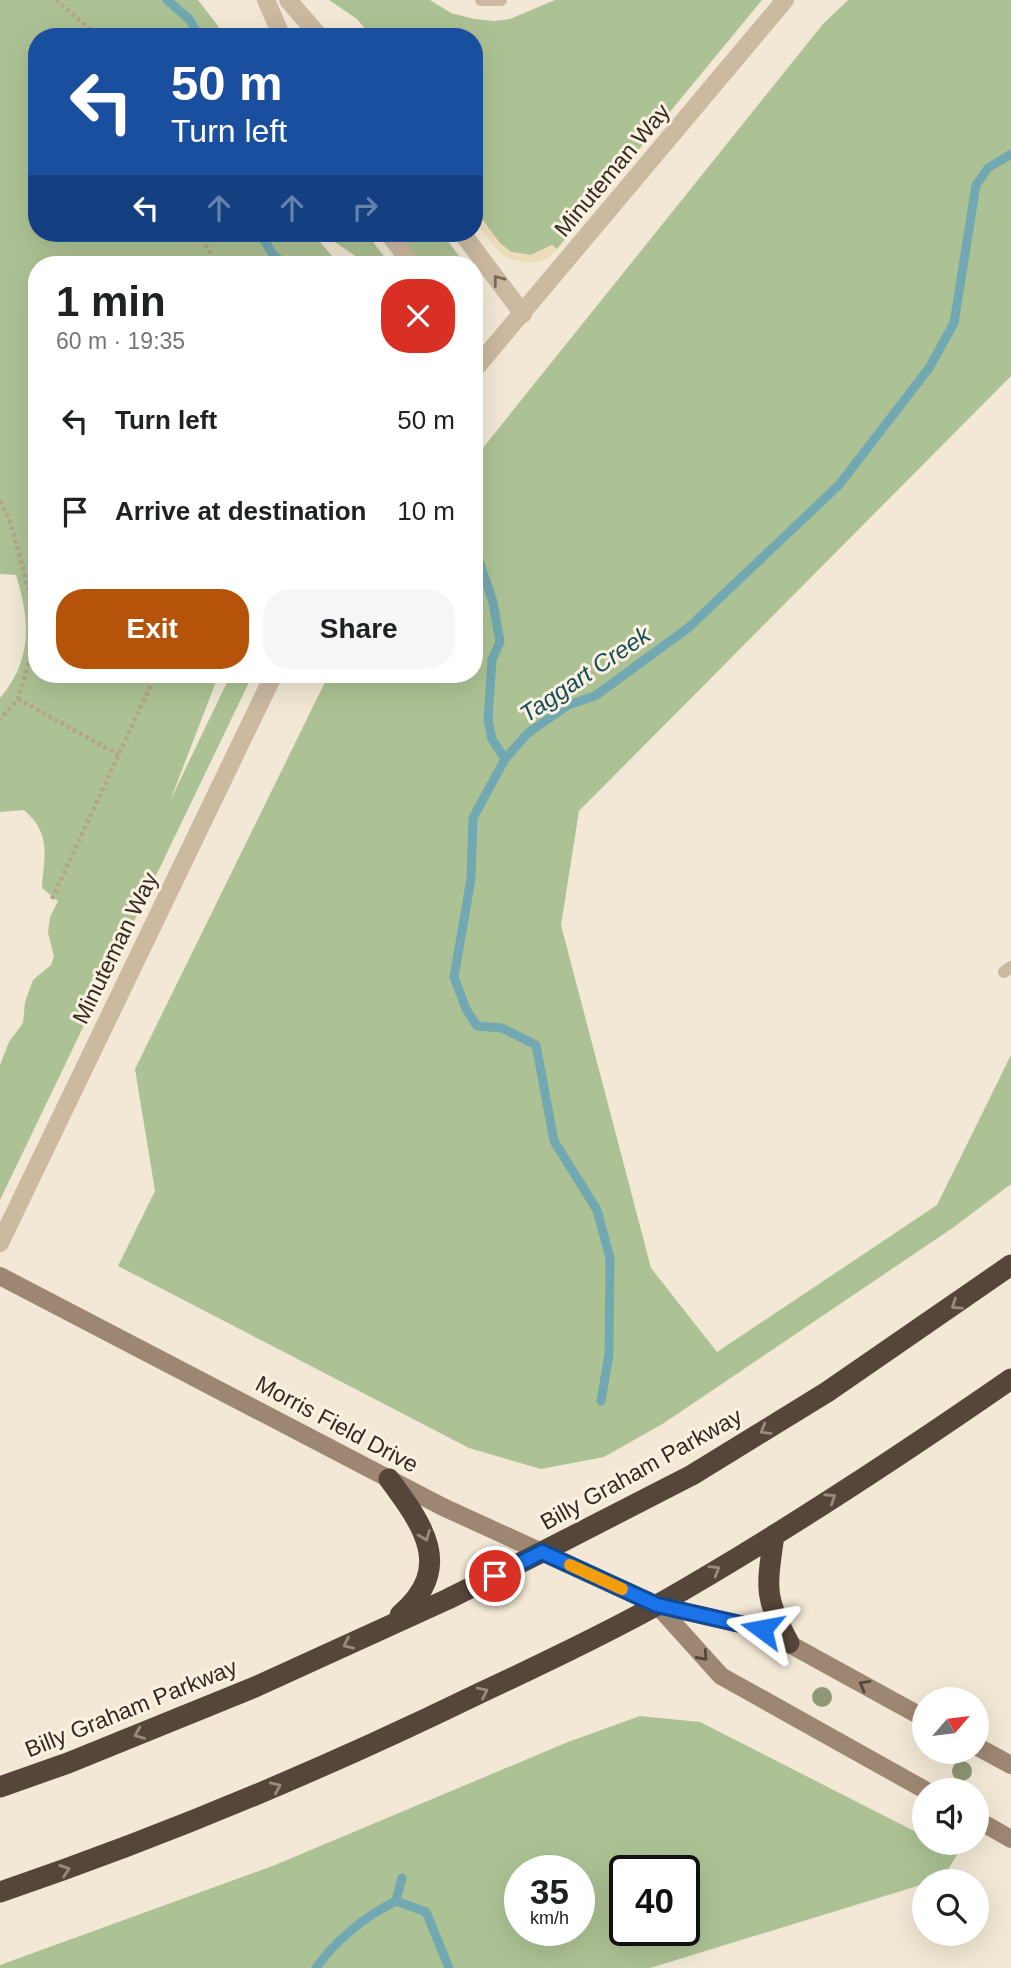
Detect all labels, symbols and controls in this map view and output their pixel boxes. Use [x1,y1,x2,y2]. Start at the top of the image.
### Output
icon: left [56,56,147,147]
text: 50 m [171,56,283,110]
street label: Minuteman Way [549,98,675,242]
text: Turn left [171,113,287,149]
icon: left [127,189,165,227]
icon: ahead [200,189,238,227]
icon: ahead [273,189,311,227]
icon: right [346,189,384,227]
one-way arrow [493,275,506,288]
text: 1 min [56,278,166,325]
button: close [381,279,455,353]
text: 60 m · 19:35 [56,328,185,354]
icon: left [56,402,94,440]
text: Turn left [115,405,217,435]
text: 50 m [397,405,455,435]
icon: arrive [56,493,94,531]
text: Arrive at destination [115,496,366,526]
text: 10 m [397,496,455,526]
button: Exit [56,589,249,669]
button: Share [263,589,455,669]
water label: Taggart Creek [515,619,657,727]
street label: Minuteman Way [67,868,163,1028]
one-way arrow [950,1297,963,1310]
street label: Morris Field Drive [251,1370,423,1478]
street label: Billy Graham Parkway [536,1403,747,1535]
one-way arrow [760,1422,773,1435]
one-way arrow [823,1494,836,1506]
one-way arrow [416,1530,430,1542]
pin [465,1546,525,1606]
icon: arrive [476,1557,514,1595]
one-way arrow [708,1565,721,1578]
position arrow [725,1592,799,1666]
one-way arrow [343,1636,355,1650]
one-way arrow [694,1647,707,1660]
street label: Billy Graham Parkway [21,1653,241,1762]
one-way arrow [859,1680,871,1693]
one-way arrow [476,1686,488,1700]
north arrow [912,1687,989,1764]
map controls [912,1687,989,1946]
one-way arrow [133,1726,145,1740]
button: sound [912,1778,989,1855]
one-way arrow [269,1781,281,1795]
speed limit sign: 40 [609,1855,700,1946]
one-way arrow [58,1864,70,1878]
button: search [912,1869,989,1946]
text: 35 [530,1872,569,1911]
text: km/h [530,1908,569,1928]

